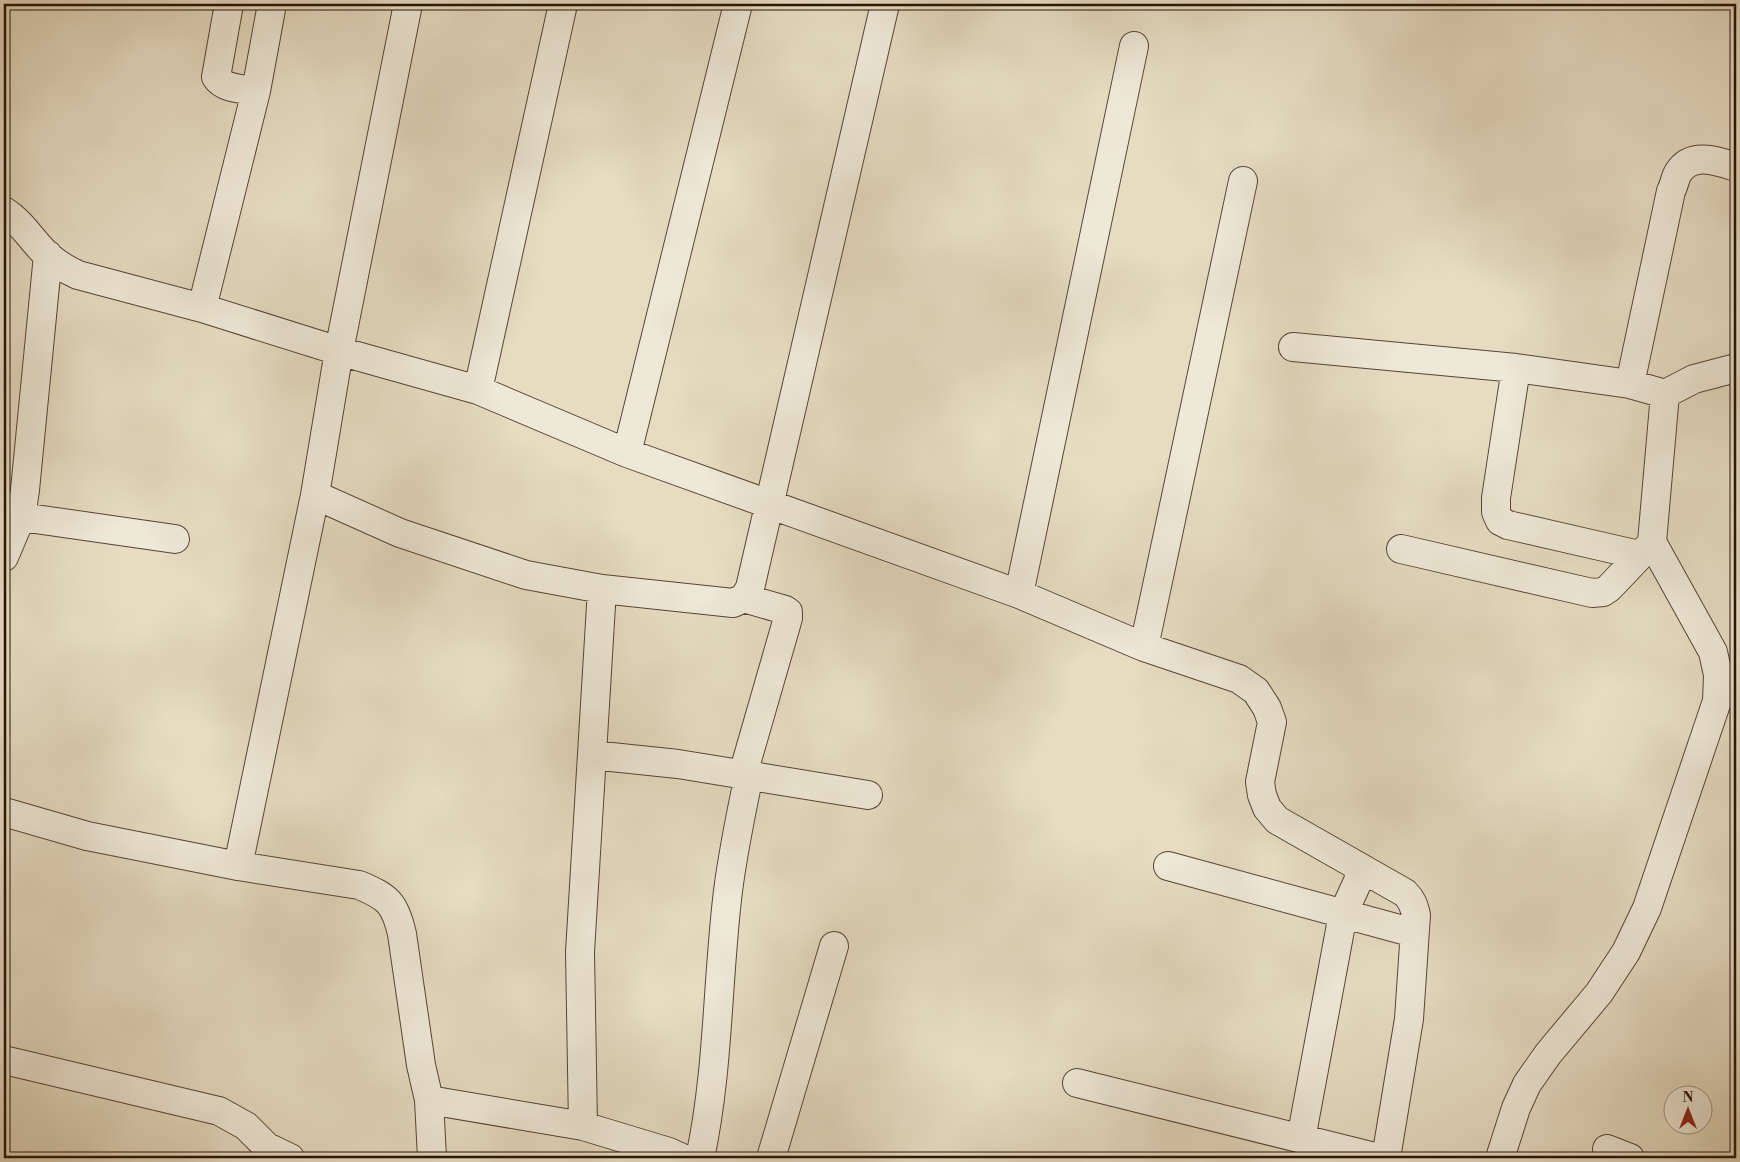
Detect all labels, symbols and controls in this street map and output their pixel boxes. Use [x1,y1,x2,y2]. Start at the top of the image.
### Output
north arrow [1662,1084,1712,1134]
text: N [1682,1089,1694,1107]

